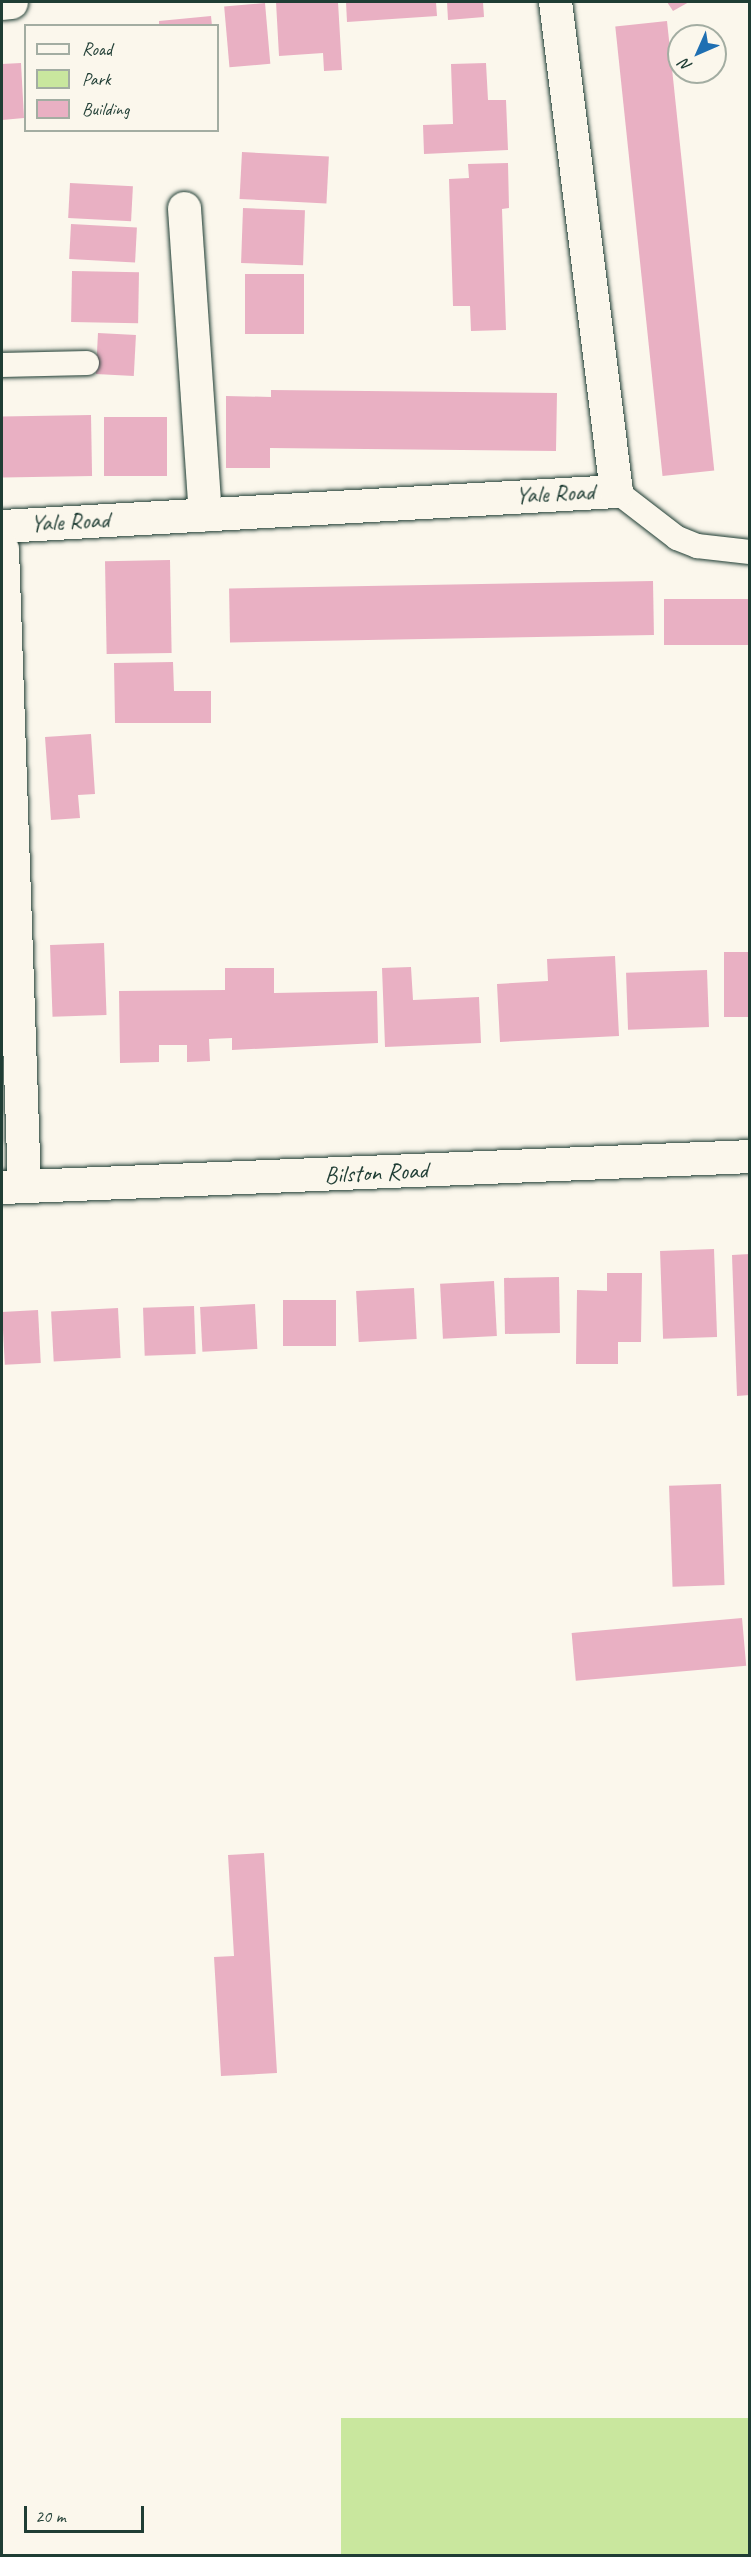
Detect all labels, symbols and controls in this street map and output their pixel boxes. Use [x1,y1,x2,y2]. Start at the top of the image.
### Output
legend [24,24,219,132]
north arrow [667,24,727,84]
text: Road [82,38,112,60]
text: N [675,55,696,76]
text: Park [82,68,111,90]
text: Building [82,98,129,120]
street label: Yale Road [515,478,595,510]
street label: Yale Road [30,506,110,538]
street label: Bilston Road [324,1156,428,1190]
scale bar [27,2494,147,2532]
text: 20 m [35,2505,66,2527]

